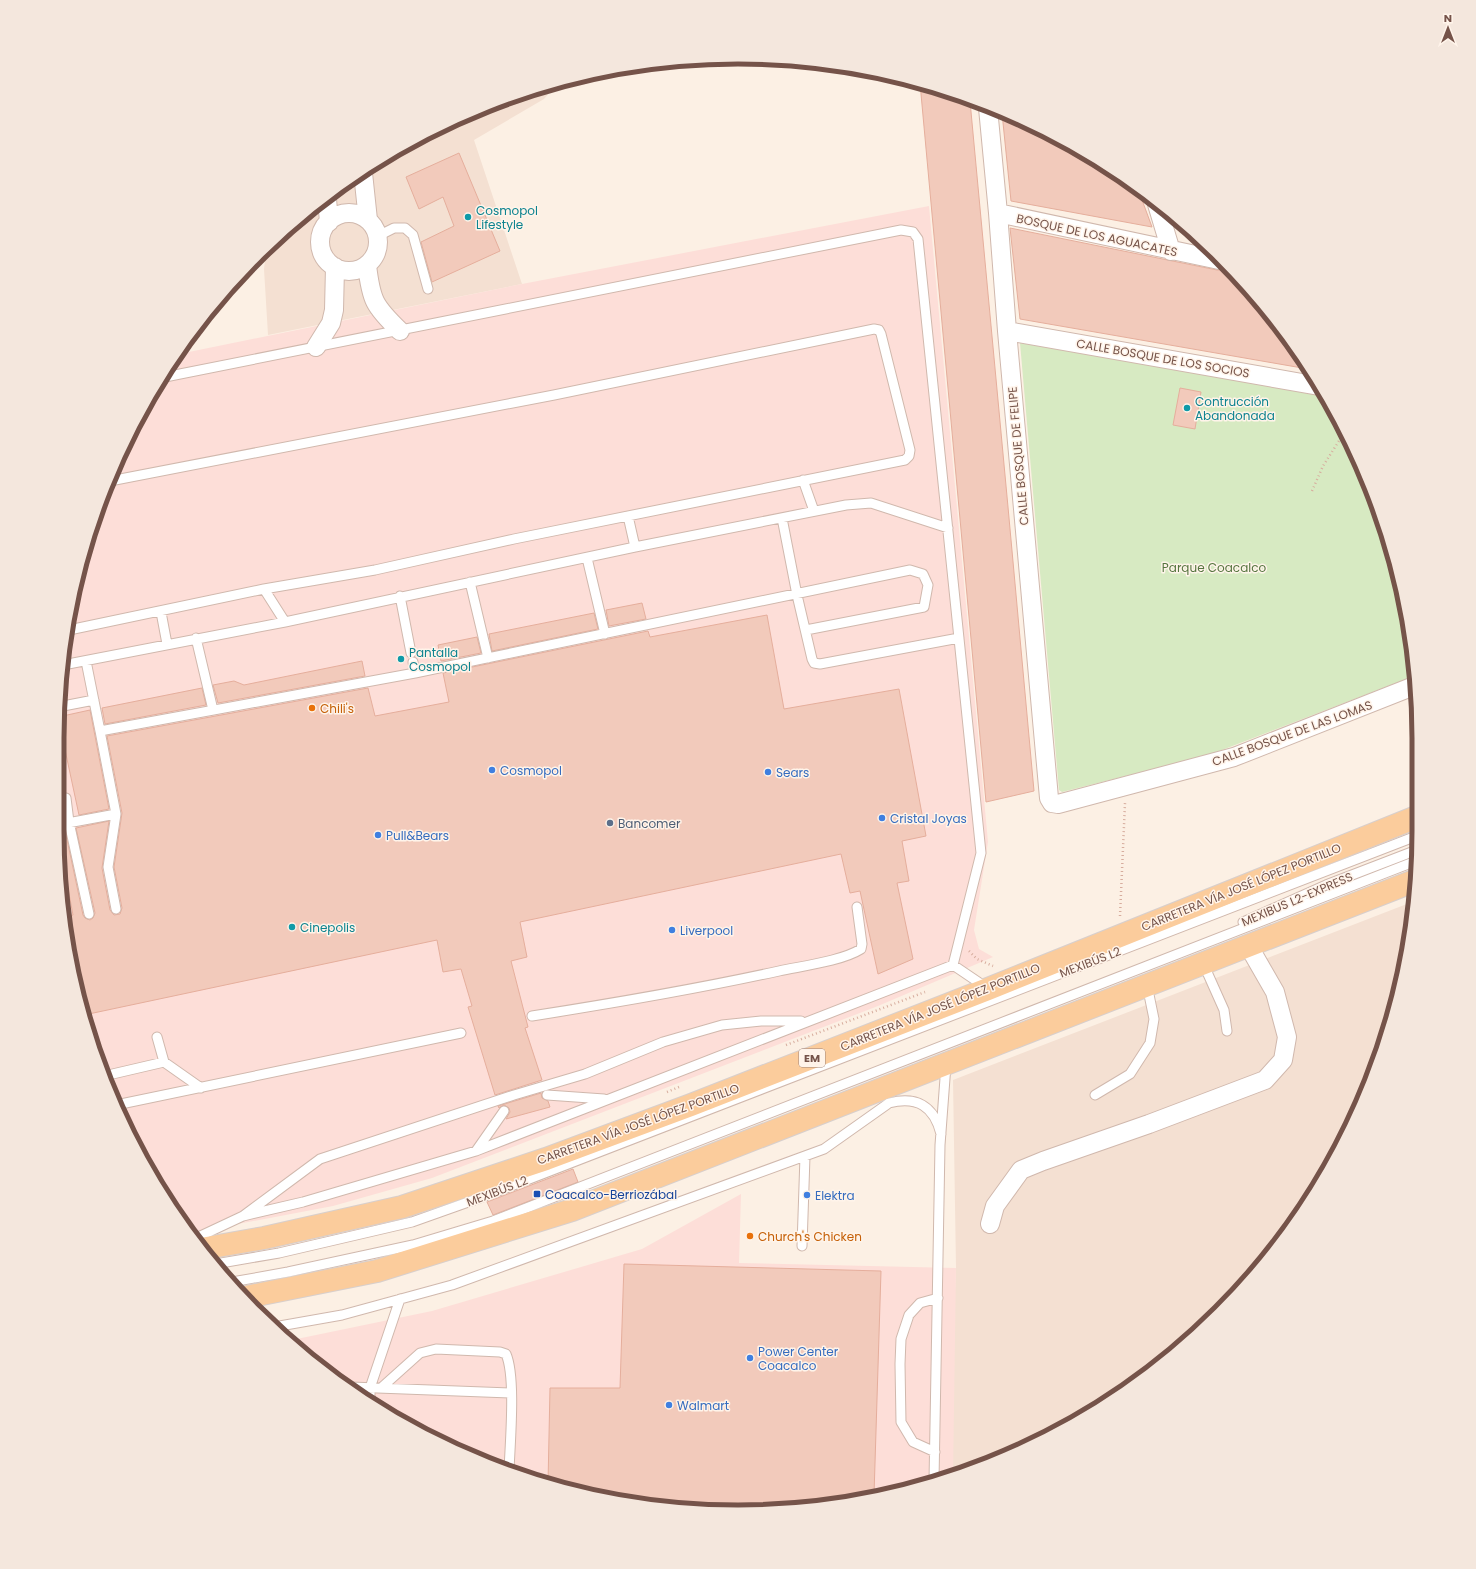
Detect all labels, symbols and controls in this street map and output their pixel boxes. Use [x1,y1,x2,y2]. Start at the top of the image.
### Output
north arrow [1428,8,1468,48]
text: N [1444,10,1452,26]
place label: Cosmopol Lifestyle [476,202,538,233]
street label: BOSQUE DE LOS AGUACATES [1015,210,1179,260]
marker: Cosmopol Lifestyle [463,212,473,222]
street label: CALLE BOSQUE DE LOS SOCIOS [1075,334,1251,382]
street label: CALLE BOSQUE DE FELIPE [1003,386,1033,526]
place label: Contrucción Abandonada [1195,393,1275,424]
marker: Contrucción Abandonada [1182,403,1192,413]
park label: Parque Coacalco [1162,559,1266,576]
place label: Pantalla Cosmopol [409,644,471,675]
marker: Pantalla Cosmopol [396,654,406,664]
street label: CALLE BOSQUE DE LAS LOMAS [1210,696,1374,770]
place label: Chili's [320,700,354,717]
marker: Chili's [307,703,317,713]
place label: Cosmopol [500,762,562,779]
place label: Sears [776,764,809,781]
marker: Cosmopol [487,765,497,775]
marker: Sears [763,767,773,777]
place label: Cristal Joyas [890,810,967,827]
marker: Cristal Joyas [877,813,887,823]
place label: Bancomer [618,815,681,832]
marker: Bancomer [605,818,615,828]
place label: Pull&Bears [386,827,449,844]
marker: Pull&Bears [373,830,383,840]
street label: CARRETERA VÍA JOSÉ LÓPEZ PORTILLO [1138,839,1344,935]
street label: MEXIBUS L2-EXPRESS [1239,868,1355,930]
place label: Cinepolis [300,919,355,936]
marker: Cinepolis [287,922,297,932]
place label: Liverpool [680,922,733,939]
marker: Liverpool [667,925,677,935]
street label: MEXIBÚS L2 [1057,942,1123,982]
street label: CARRETERA VÍA JOSÉ LÓPEZ PORTILLO [837,959,1043,1055]
road number: EM [799,1049,825,1067]
street label: CARRETERA VÍA JOSÉ LÓPEZ PORTILLO [534,1079,742,1169]
street label: MEXIBÚS L2 [464,1171,530,1211]
place label: Coacalco-Berriozábal [545,1186,677,1203]
place label: Elektra [815,1187,855,1204]
marker: Coacalco-Berriozábal [532,1189,542,1199]
marker: Elektra [802,1190,812,1200]
place label: Church's Chicken [758,1228,862,1245]
marker: Church's Chicken [745,1231,755,1241]
place label: Power Center Coacalco [758,1343,839,1374]
marker: Power Center Coacalco [745,1353,755,1363]
place label: Walmart [677,1397,729,1414]
marker: Walmart [664,1400,674,1410]

